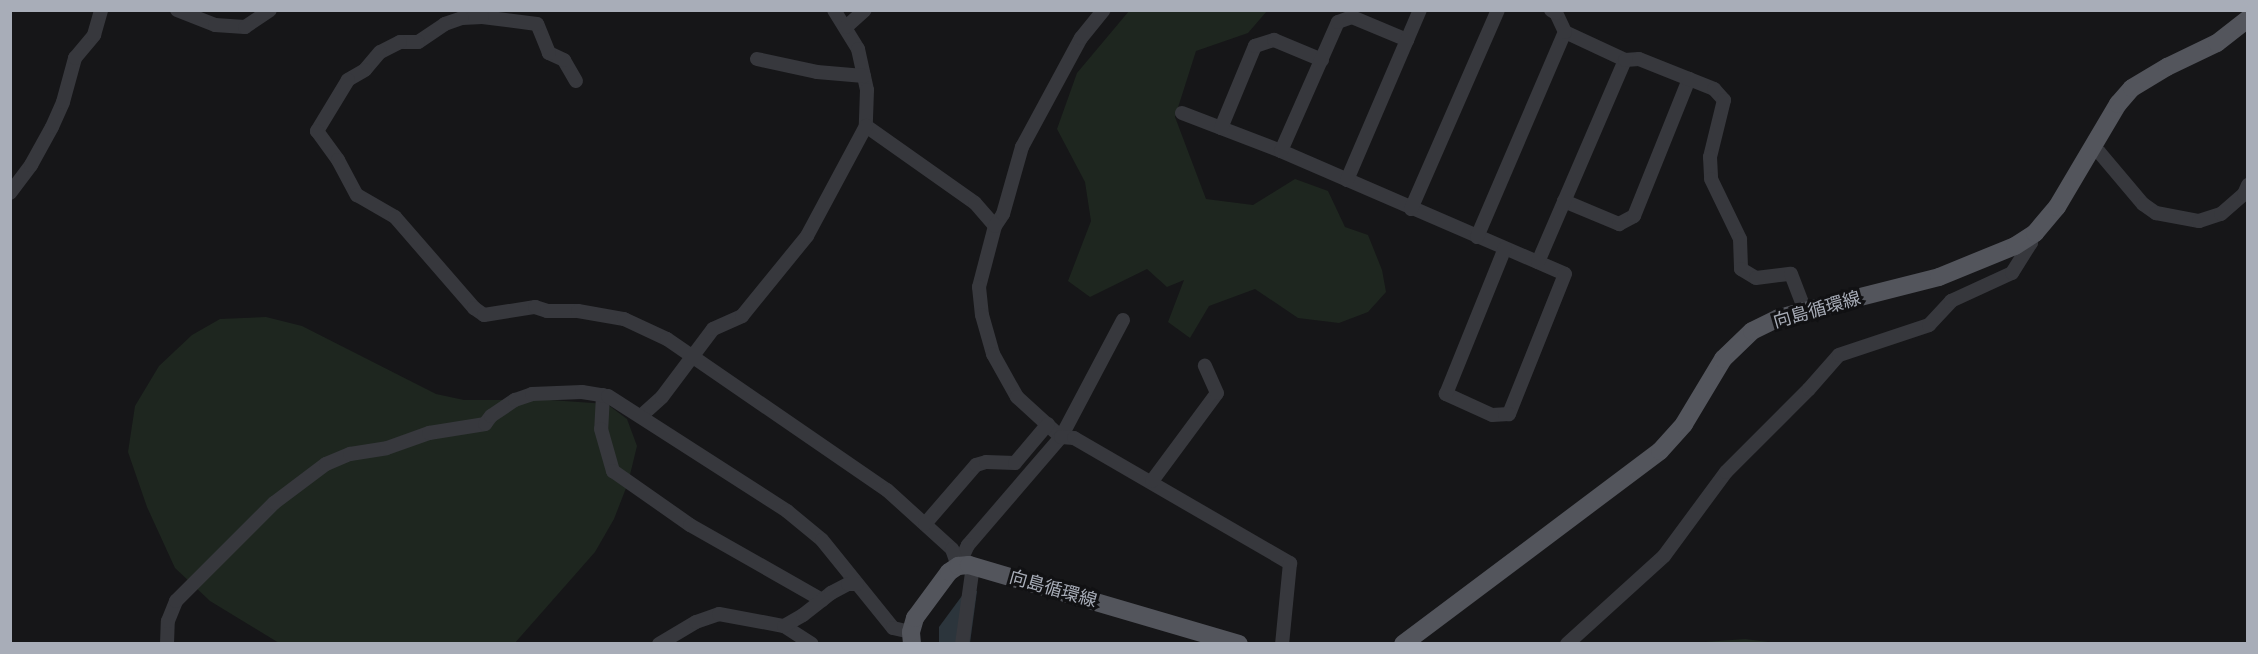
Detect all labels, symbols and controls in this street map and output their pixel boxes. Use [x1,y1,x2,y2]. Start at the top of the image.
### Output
street label: 向島循環線 [1771,287,1863,333]
street label: 向島循環線 [1007,566,1099,612]

